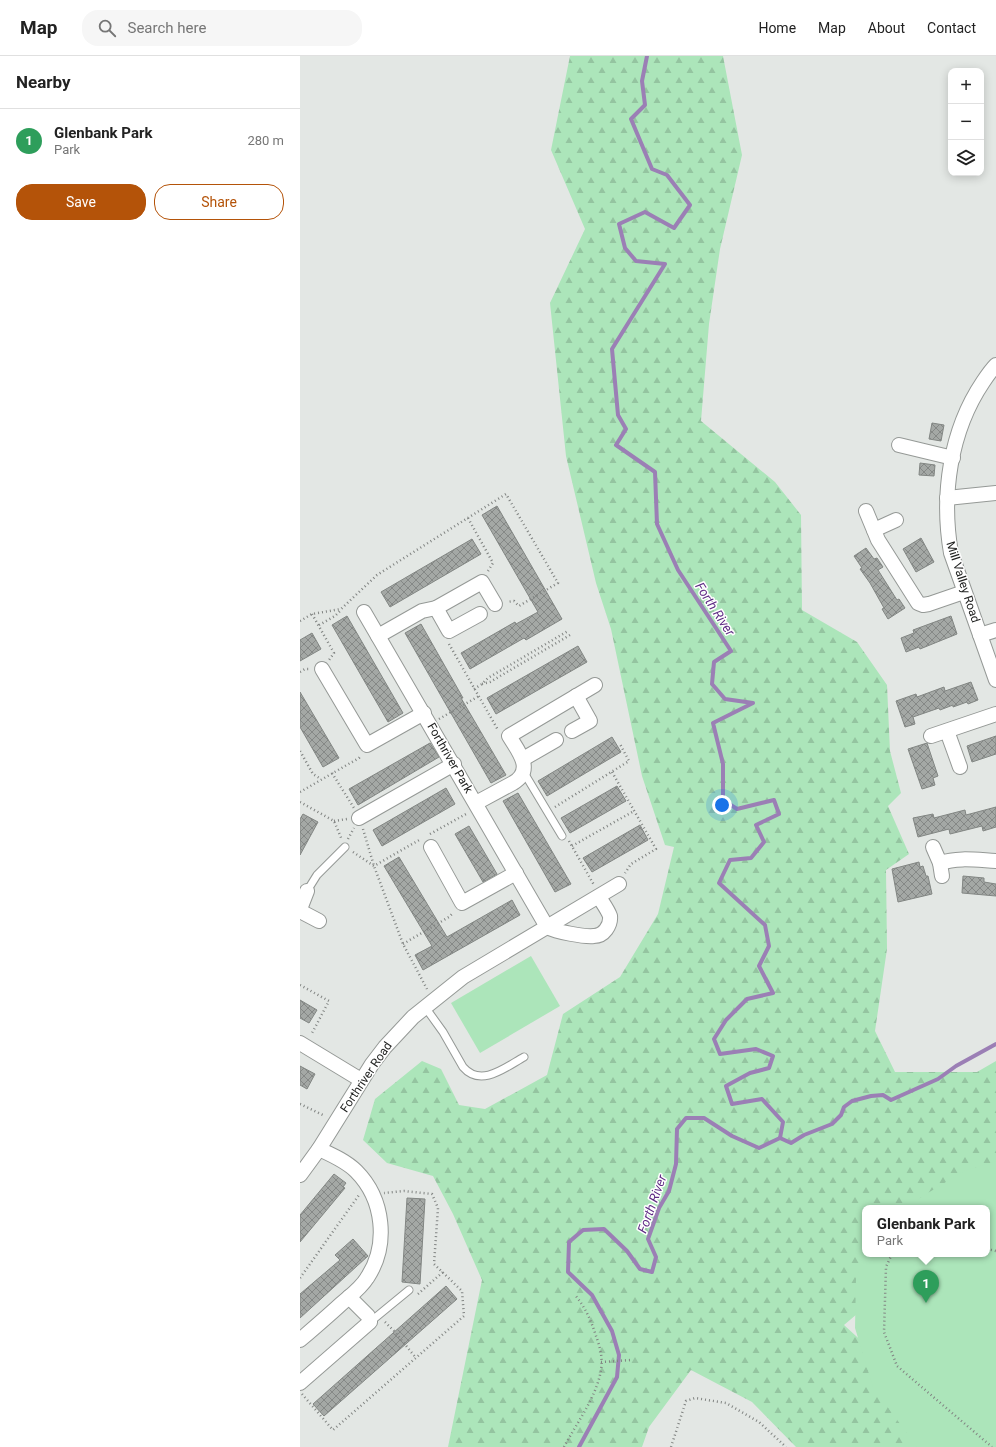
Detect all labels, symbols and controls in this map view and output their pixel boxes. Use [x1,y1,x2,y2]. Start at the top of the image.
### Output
search box [82,10,362,46]
text: Map [20,16,58,39]
icon: search [96,17,118,39]
text: Search here [128,19,206,37]
text: Home [758,20,796,36]
text: Map [818,20,846,36]
text: About [868,20,905,36]
text: Contact [927,20,976,36]
map controls [948,68,984,176]
button: + [948,68,984,104]
text: Nearby [16,72,71,92]
button: − [948,104,984,140]
text: Glenbank Park [54,124,152,142]
text: 1 [25,133,33,148]
text: 280 m [247,133,284,148]
button: layers [948,140,984,176]
text: Park [54,142,80,157]
button: Save [16,184,146,220]
button: Share [154,184,284,220]
street label: Mill Valley Road [943,540,983,624]
water label: Forth River [692,579,738,639]
street label: Forthriver Park [424,720,476,796]
your location [712,795,732,815]
street label: Forthriver Road [337,1039,395,1115]
water label: Forth River [635,1172,670,1235]
popup [862,1205,990,1257]
text: Glenbank Park [877,1215,975,1233]
text: Park [877,1233,903,1248]
pin: 1 [913,1270,939,1303]

